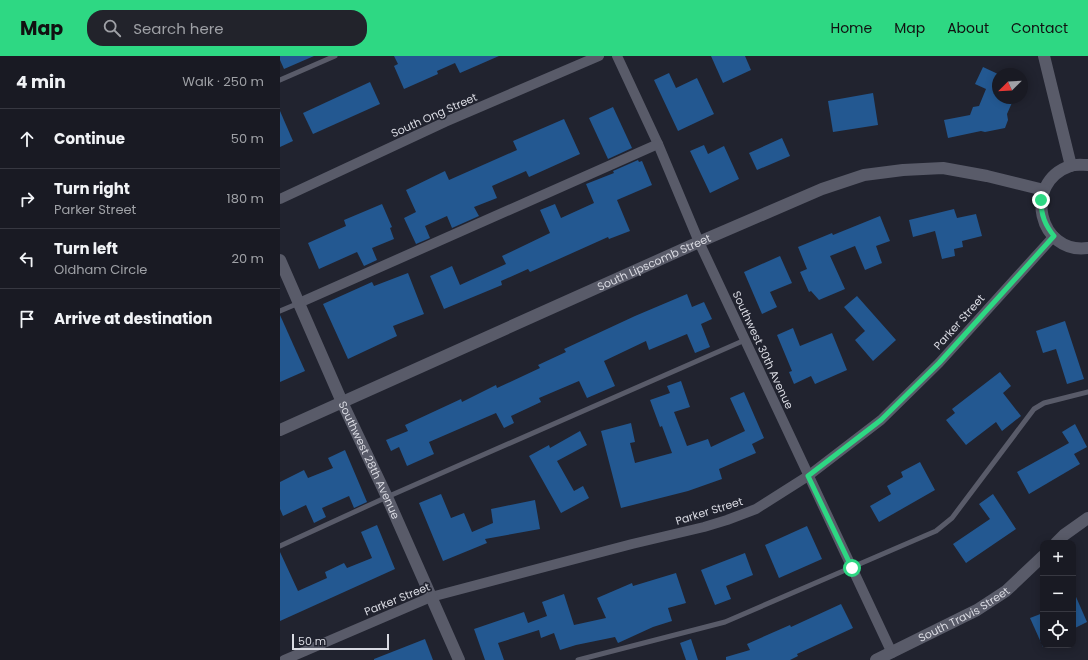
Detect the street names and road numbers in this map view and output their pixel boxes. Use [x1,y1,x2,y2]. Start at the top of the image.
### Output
street label: South Ong Street [388,89,480,141]
street label: South Lipscomb Street [595,230,713,295]
street label: Southwest 30th Avenue [729,288,798,412]
street label: Parker Street [930,291,988,353]
street label: Southwest 28th Avenue [335,398,404,522]
street label: Parker Street [673,493,745,529]
street label: Parker Street [362,579,432,619]
street label: South Travis Street [916,583,1013,646]

